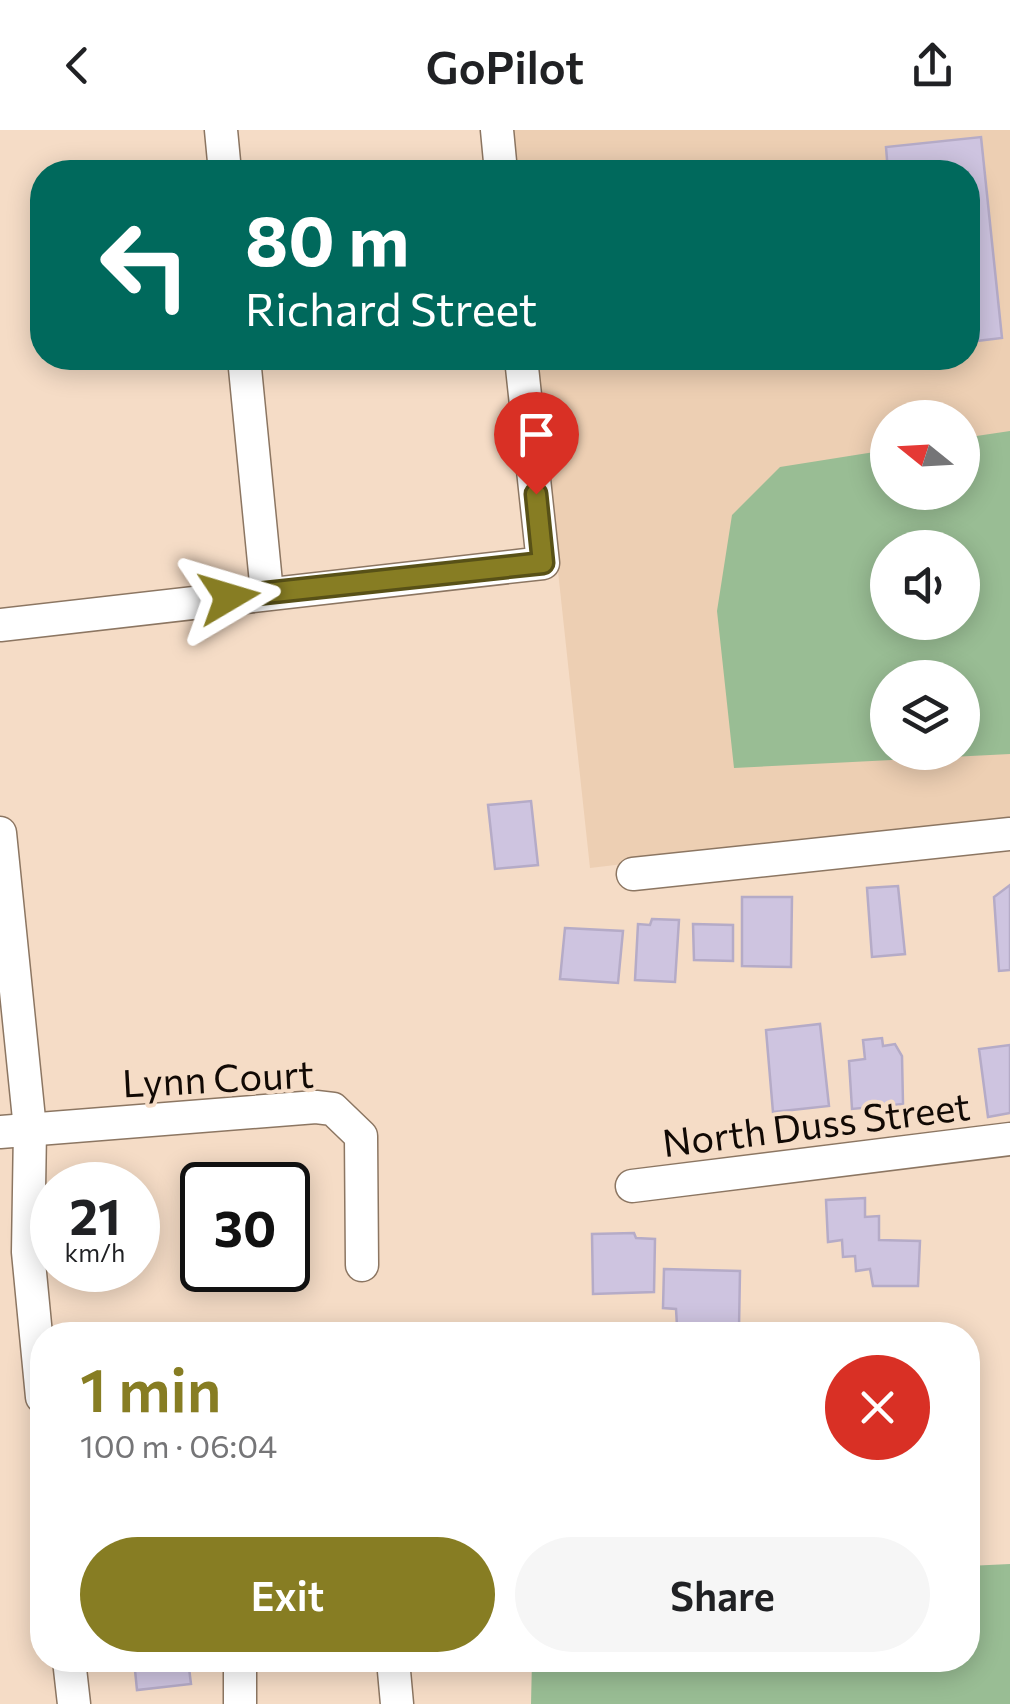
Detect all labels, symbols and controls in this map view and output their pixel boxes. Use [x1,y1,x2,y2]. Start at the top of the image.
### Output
icon: back [50,38,105,93]
text: GoPilot [426,38,584,93]
icon: share [905,38,960,93]
text: 80 m [245,195,409,280]
icon: left [80,200,210,330]
text: Richard Street [245,280,537,335]
pin [494,392,579,495]
north arrow [870,400,980,510]
map controls [870,400,980,770]
icon: arrive [509,407,564,462]
button: sound [870,530,980,640]
position arrow [177,545,281,649]
button: layers [870,660,980,770]
street label: Lynn Court [121,1049,315,1105]
street label: North Duss Street [659,1081,973,1165]
speed limit sign: 30 [180,1162,310,1292]
text: 21 [69,1184,121,1245]
text: km/h [65,1237,125,1267]
text: 1 min [80,1351,221,1424]
button: close [825,1355,930,1460]
text: 100 m · 06:04 [80,1425,277,1465]
button: Exit [80,1537,495,1652]
button: Share [515,1537,930,1652]

